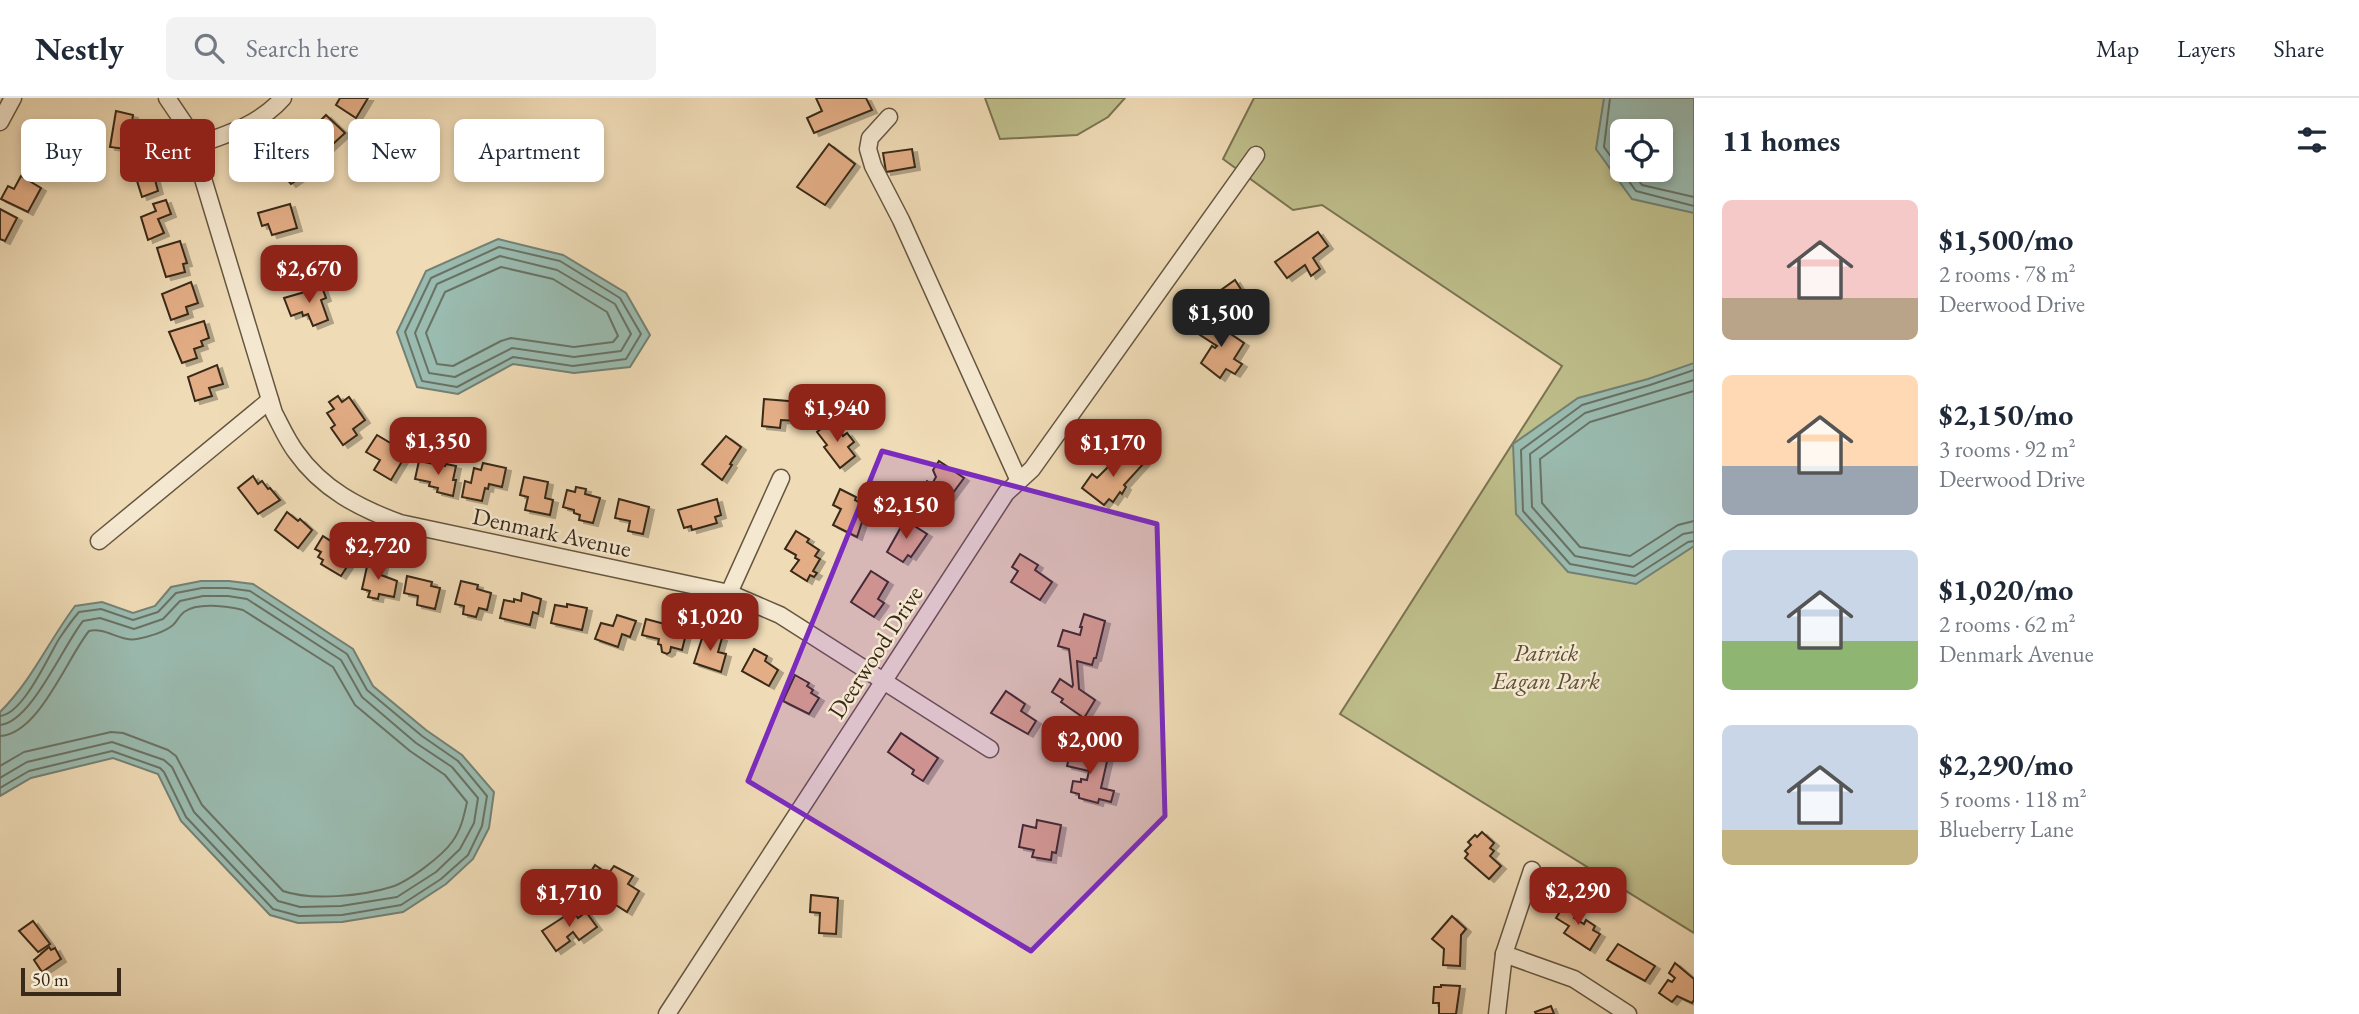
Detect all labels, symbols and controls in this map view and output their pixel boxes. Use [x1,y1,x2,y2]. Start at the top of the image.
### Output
search box [166,17,656,80]
text: Nestly [35,27,124,70]
icon: search [190,29,228,67]
text: Search here [246,31,359,65]
text: Map [2096,33,2139,64]
text: Layers [2177,33,2236,64]
text: Share [2274,33,2324,64]
chip: Buy [21,119,106,182]
chip: Rent [120,119,215,182]
chip: Filters [229,119,334,182]
chip: New [348,119,440,182]
chip: Apartment [454,119,604,182]
map controls [1610,119,1673,182]
button: locate [1610,119,1673,182]
text: 11 homes [1722,121,1840,160]
icon: filters [2293,121,2331,159]
text: $1,500/mo [1939,220,2073,259]
icon: home [1778,228,1862,312]
pin: $2,670 [252,246,366,305]
text: $2,670 [277,253,341,283]
text: 2 rooms · 78 m² [1939,259,2076,289]
pin: $1,500 [1164,289,1278,349]
text: Deerwood Drive [1939,289,2085,319]
text: $1,500 [1189,297,1253,327]
pin: $1,940 [780,384,894,444]
text: $1,940 [805,392,869,422]
text: $2,150/mo [1939,395,2073,434]
icon: home [1778,403,1862,487]
pin: $1,350 [381,418,495,477]
pin: $1,170 [1056,420,1170,479]
text: $1,350 [406,425,470,455]
text: $1,170 [1081,427,1145,457]
text: 3 rooms · 92 m² [1939,434,2076,464]
text: Deerwood Drive [1939,464,2085,494]
pin: $2,150 [849,482,963,541]
text: $2,150 [874,489,938,519]
street label: Denmark Avenue [470,500,634,564]
pin: $2,720 [321,522,435,582]
text: $2,720 [346,530,410,560]
text: $1,020/mo [1939,570,2073,609]
icon: home [1778,578,1862,662]
street label: Deerwood Drive [820,580,930,724]
pin: $1,020 [653,594,767,653]
text: $1,020 [678,601,742,631]
text: 2 rooms · 62 m² [1939,609,2076,639]
park label: Patrick Eagan Park [1491,637,1600,696]
text: Denmark Avenue [1939,639,2094,669]
pin: $2,000 [1033,716,1147,776]
text: $2,000 [1058,724,1122,754]
text: $2,290/mo [1939,745,2073,784]
icon: home [1778,753,1862,837]
text: 5 rooms · 118 m² [1939,784,2087,814]
text: Blueberry Lane [1939,814,2074,844]
pin: $2,290 [1521,868,1635,927]
pin: $1,710 [512,870,626,929]
text: $2,290 [1546,875,1610,905]
text: $1,710 [537,877,601,907]
scale bar [21,965,121,997]
text: 50 m [32,967,69,992]

